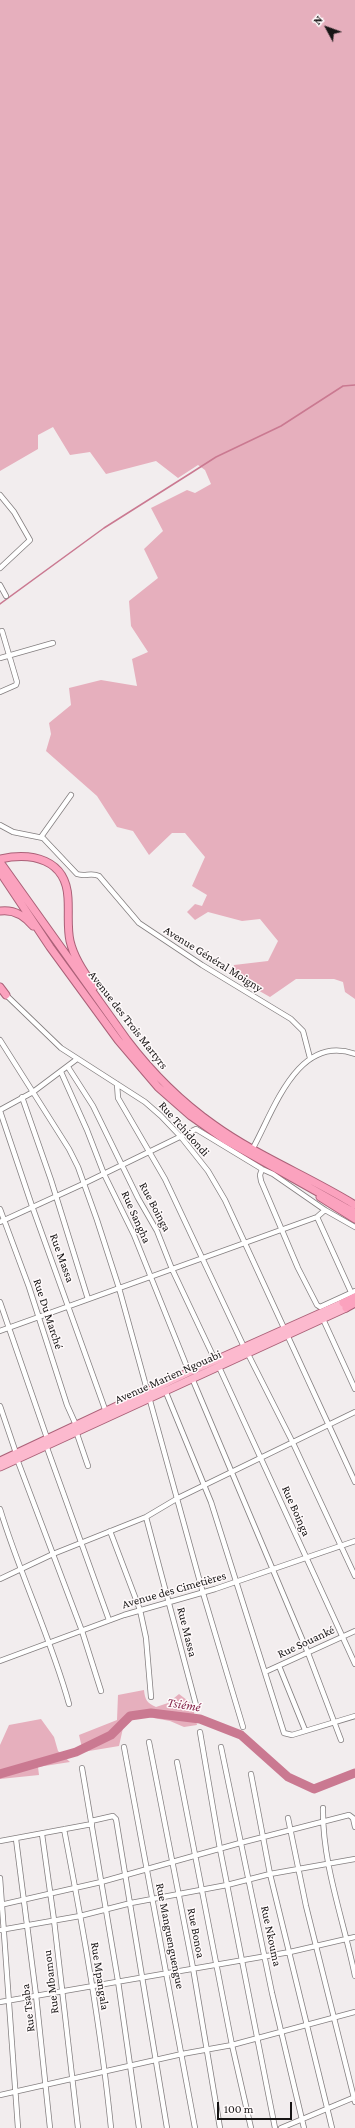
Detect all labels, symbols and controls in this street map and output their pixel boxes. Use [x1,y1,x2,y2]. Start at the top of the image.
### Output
north arrow [307,8,347,48]
text: N [311,13,325,27]
street label: Avenue Général Moigny [161,923,265,995]
street label: Avenue des Trois Martyrs [85,968,171,1072]
street label: Rue Tchidondi [156,1098,212,1160]
street label: Rue Boinga [136,1180,174,1234]
street label: Rue Sangha [118,1189,154,1245]
street label: Rue Massa [47,1232,77,1284]
street label: Rue Du Marché [30,1277,66,1351]
street label: Avenue Marien Ngouabi [112,1347,224,1407]
street label: Rue Boinga [278,1484,314,1538]
street label: Avenue des Cimetières [120,1568,228,1612]
street label: Rue Massa [174,1606,200,1658]
street label: Rue Souanké [275,1623,337,1661]
water label: Tsiémé [166,1695,202,1715]
street label: Rue Manguenguengue [153,1882,187,1990]
street label: Rue Nkouma [258,1904,284,1968]
street label: Rue Bonoa [184,1907,208,1959]
street label: Rue Mpangala [88,1941,112,2011]
street label: Rue Mbamou [40,1949,62,2015]
street label: Rue Tsaba [18,1983,38,2033]
scale bar [219,2094,294,2120]
text: 100 m [224,2102,253,2116]

